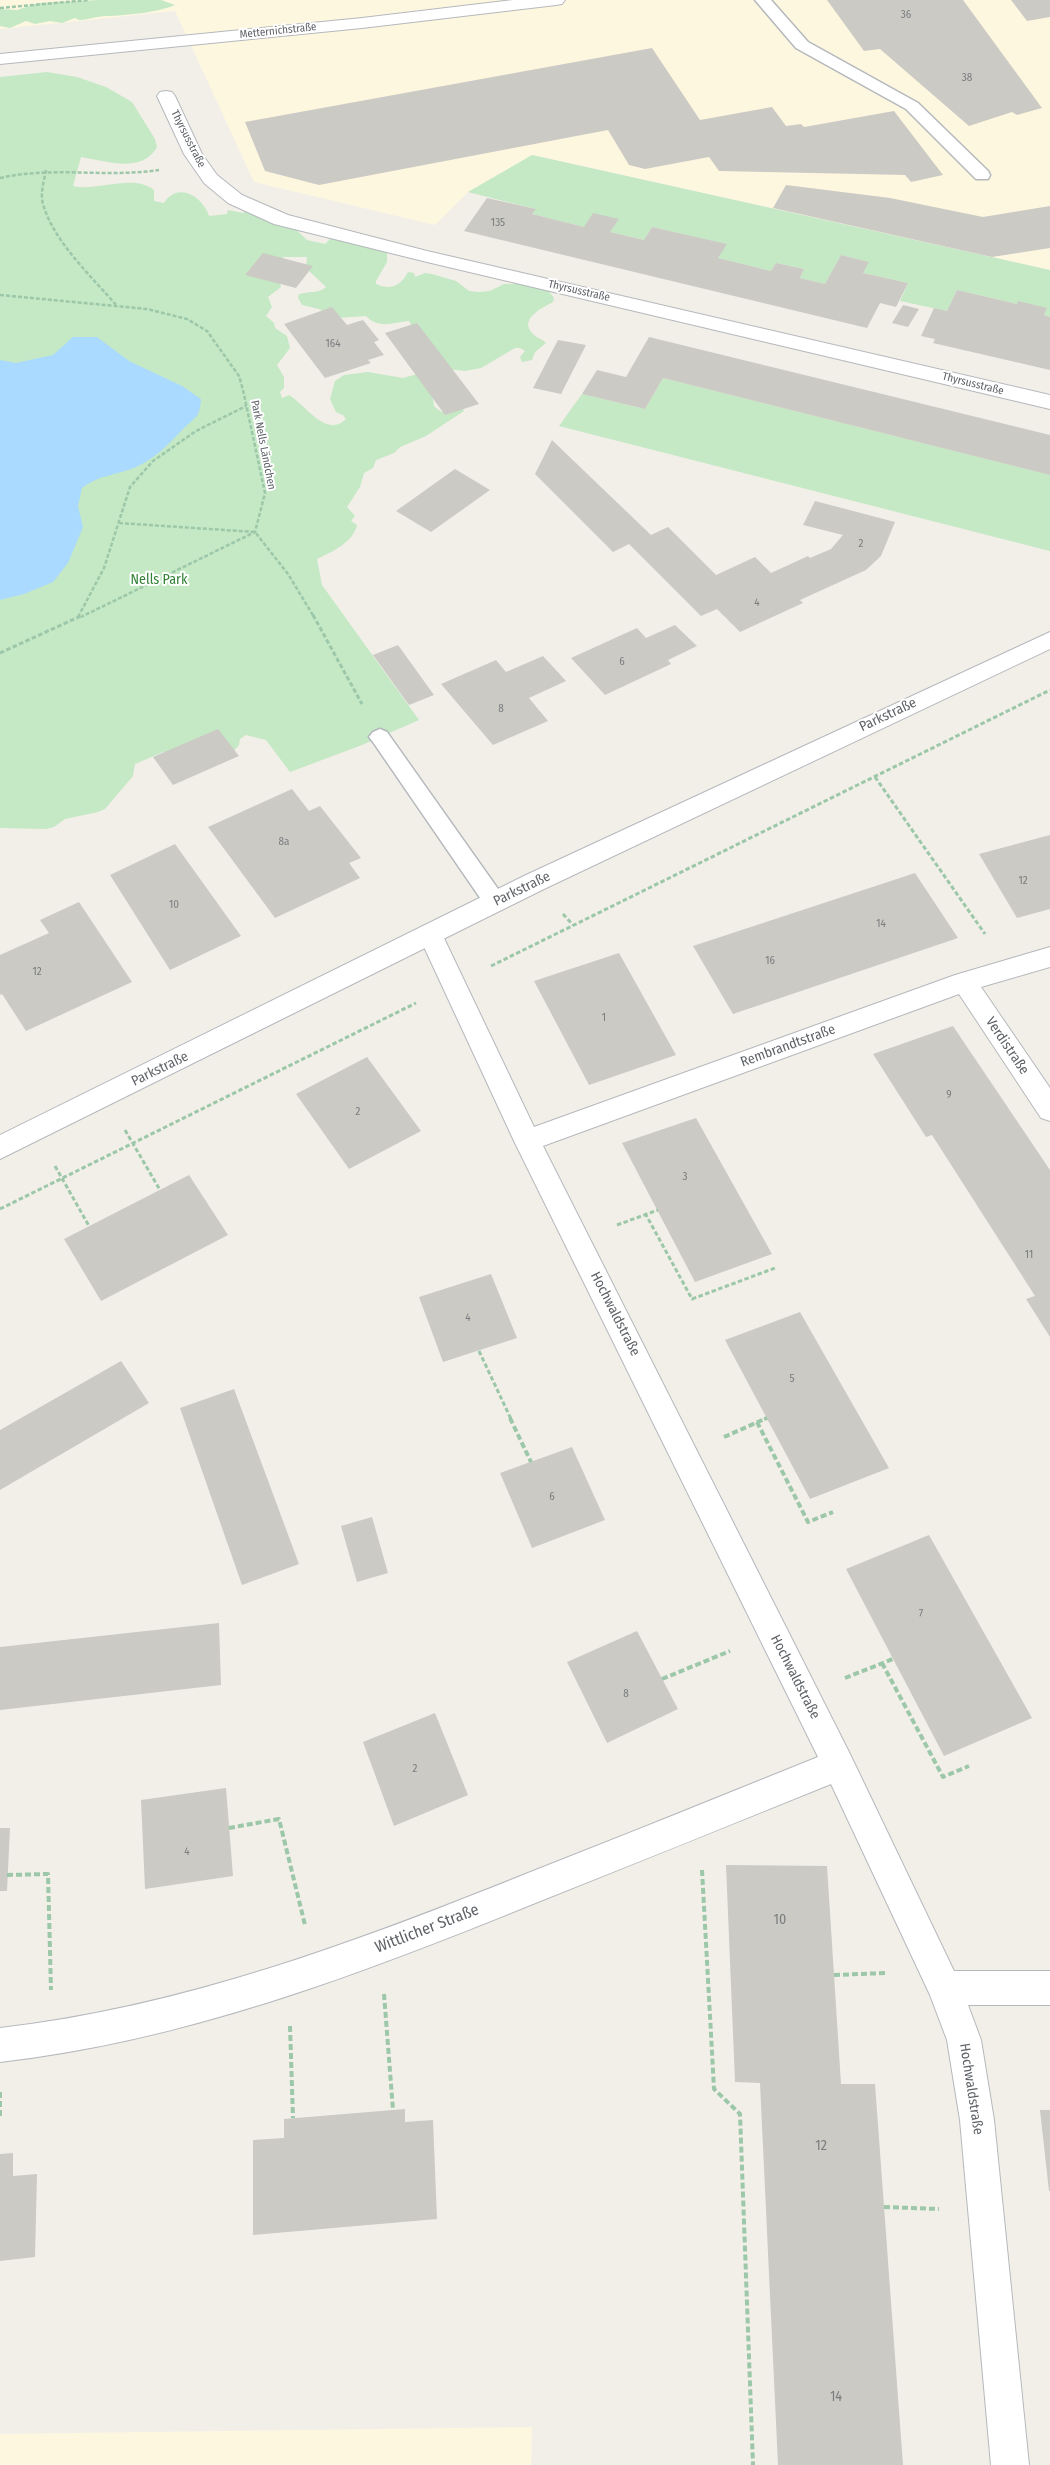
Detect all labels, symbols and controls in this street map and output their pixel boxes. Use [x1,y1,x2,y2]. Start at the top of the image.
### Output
house number: 36 [901,8,911,22]
street label: Metternichstraße [239,20,317,42]
house number: 38 [962,71,972,85]
street label: Thyrsusstraße [168,108,208,170]
house number: 135 [491,216,505,230]
street label: Thyrsusstraße [547,277,611,305]
house number: 164 [325,337,341,351]
street label: Thyrsusstraße [941,370,1005,398]
street label: Park Nells Ländchen [248,399,278,491]
house number: 2 [859,537,863,551]
park label: Nells Park [131,572,187,588]
house number: 4 [754,596,760,610]
house number: 6 [619,655,625,669]
street label: Parkstraße [857,694,919,736]
house number: 8 [498,702,504,716]
house number: 8a [279,835,289,849]
street label: Parkstraße [491,868,553,910]
house number: 12 [1018,874,1028,888]
house number: 10 [169,898,179,912]
house number: 14 [876,917,886,931]
house number: 16 [765,954,775,968]
house number: 12 [32,965,42,979]
house number: 1 [602,1011,606,1025]
street label: Verdistraße [982,1014,1032,1078]
street label: Rembrandtstraße [738,1021,838,1071]
street label: Parkstraße [129,1048,191,1090]
house number: 9 [946,1088,952,1102]
house number: 2 [356,1105,360,1119]
house number: 3 [683,1170,687,1184]
house number: 11 [1025,1248,1033,1262]
street label: Hochwaldstraße [587,1269,643,1359]
house number: 4 [465,1311,471,1325]
house number: 5 [789,1372,795,1386]
house number: 6 [549,1490,555,1504]
house number: 7 [919,1607,923,1621]
street label: Hochwaldstraße [767,1632,823,1722]
house number: 8 [623,1687,629,1701]
house number: 2 [413,1762,417,1776]
house number: 4 [184,1845,190,1859]
street label: Wittlicher Straße [372,1900,482,1958]
house number: 10 [774,1912,786,1928]
street label: Hochwaldstraße [955,2042,987,2136]
house number: 12 [815,2138,827,2154]
house number: 14 [830,2389,842,2405]

